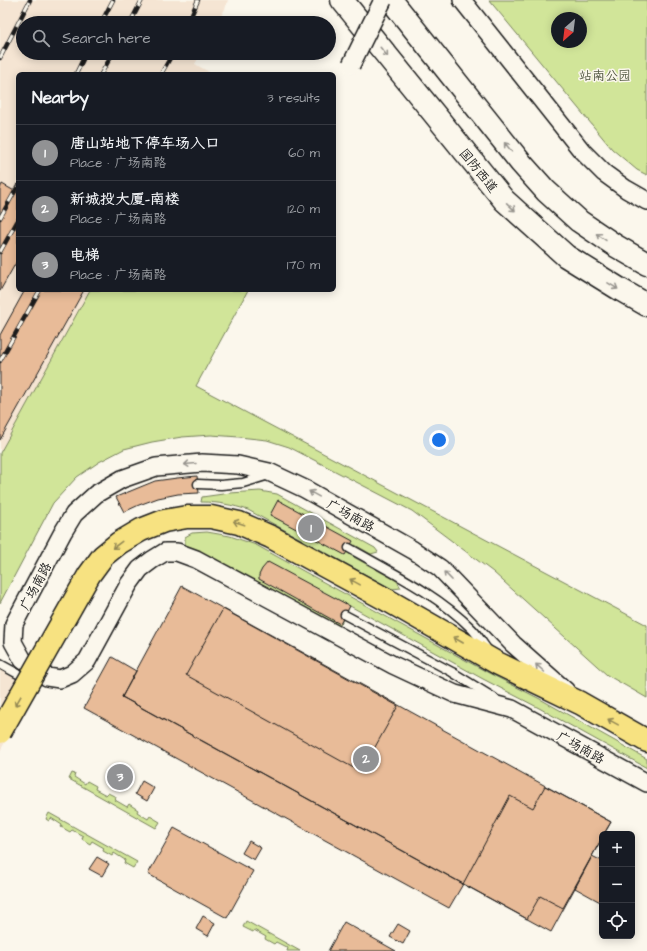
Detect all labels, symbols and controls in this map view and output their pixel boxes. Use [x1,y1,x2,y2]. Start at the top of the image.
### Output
north arrow [551,12,587,48]
search box [16,16,336,60]
icon: search [30,27,52,49]
text: Search here [62,28,151,49]
one-way arrow [380,47,389,58]
park label: 站南公园 [579,67,631,85]
text: Nearby [32,86,89,110]
text: 3 results [267,89,320,107]
text: 唐山站地下停车场入口 [70,133,220,154]
one-way arrow [504,141,513,152]
text: 1 [44,144,46,162]
text: 60 m [288,144,320,162]
street label: 国防西道 [455,145,502,197]
text: Place · 广场南路 [70,154,166,172]
text: 新城投大厦-南楼 [70,189,180,210]
text: 2 [41,200,49,218]
text: 120 m [287,200,320,218]
one-way arrow [506,202,516,212]
text: Place · 广场南路 [70,210,166,228]
one-way arrow [596,232,607,241]
text: 电梯 [70,245,100,266]
text: 3 [42,256,48,274]
text: 170 m [287,256,320,274]
text: Place · 广场南路 [70,266,166,284]
one-way arrow [607,282,618,290]
your location [429,430,449,450]
one-way arrow [184,460,197,468]
one-way arrow [308,490,320,497]
street label: 广场南路 [323,495,378,536]
pin: 1 [298,513,324,543]
one-way arrow [233,519,246,526]
one-way arrow [111,541,122,550]
street label: 广场南路 [16,559,56,614]
one-way arrow [443,571,453,581]
one-way arrow [349,578,361,586]
one-way arrow [452,636,464,644]
one-way arrow [535,663,545,673]
one-way arrow [13,695,21,707]
one-way arrow [607,718,619,725]
street label: 广场南路 [553,727,608,768]
pin: 2 [353,744,379,774]
pin: 3 [107,762,133,792]
map controls [599,831,635,939]
button: + [599,831,635,867]
button: − [599,867,635,903]
button: locate [599,903,635,939]

